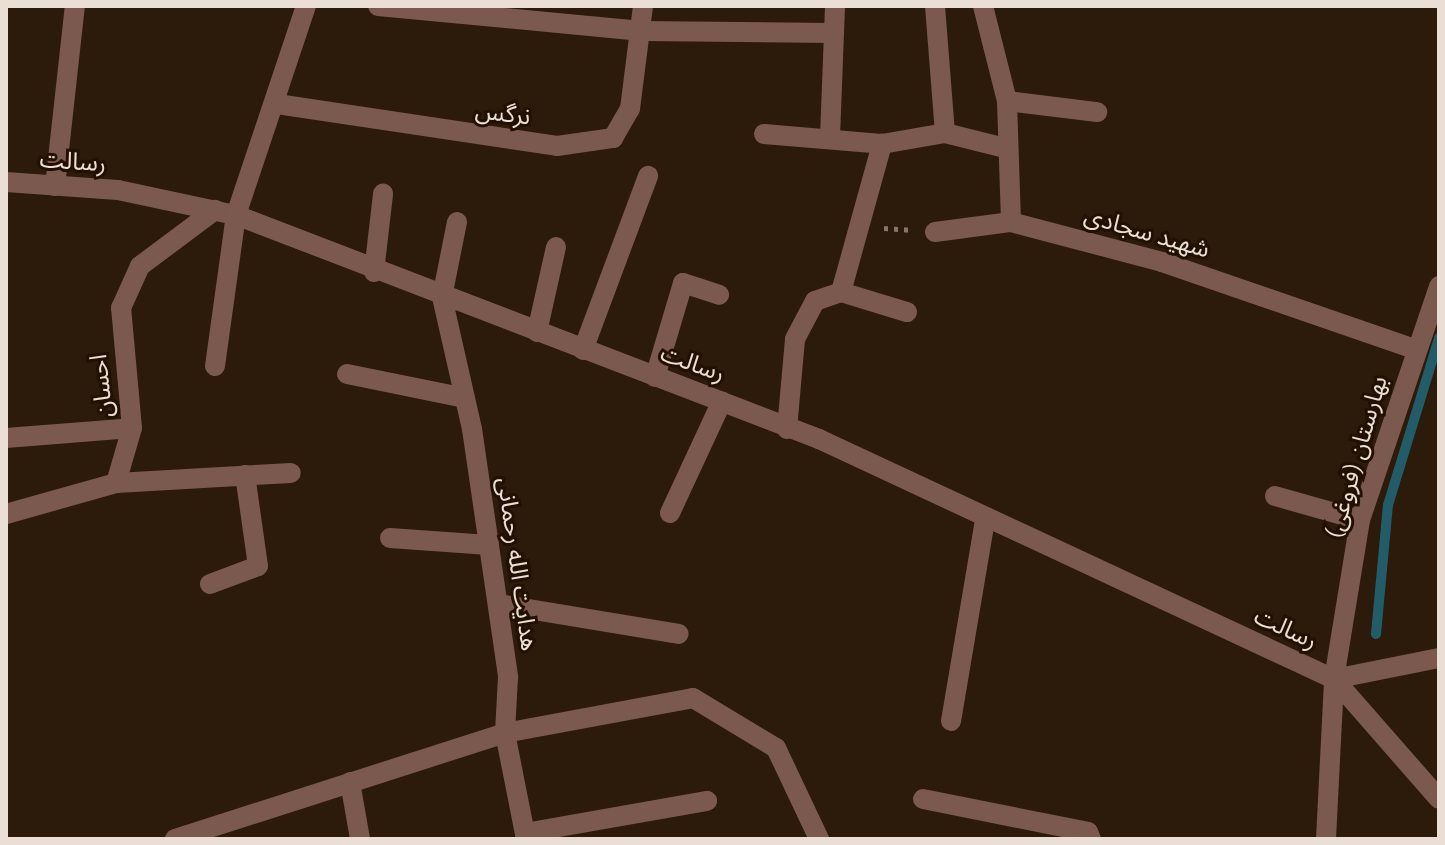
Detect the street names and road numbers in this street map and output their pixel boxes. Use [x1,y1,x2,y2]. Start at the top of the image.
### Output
street label: نرگس [474,95,532,131]
street label: رسالت [39,144,107,178]
street label: شهید سجادی [1081,200,1213,264]
street label: رسالت [657,338,729,388]
street label: احسان [83,353,119,419]
street label: بهارستان (فروغی) [1319,373,1393,541]
street label: هدایت الله رحمانی [492,475,544,653]
street label: رسالت [1250,601,1322,655]

